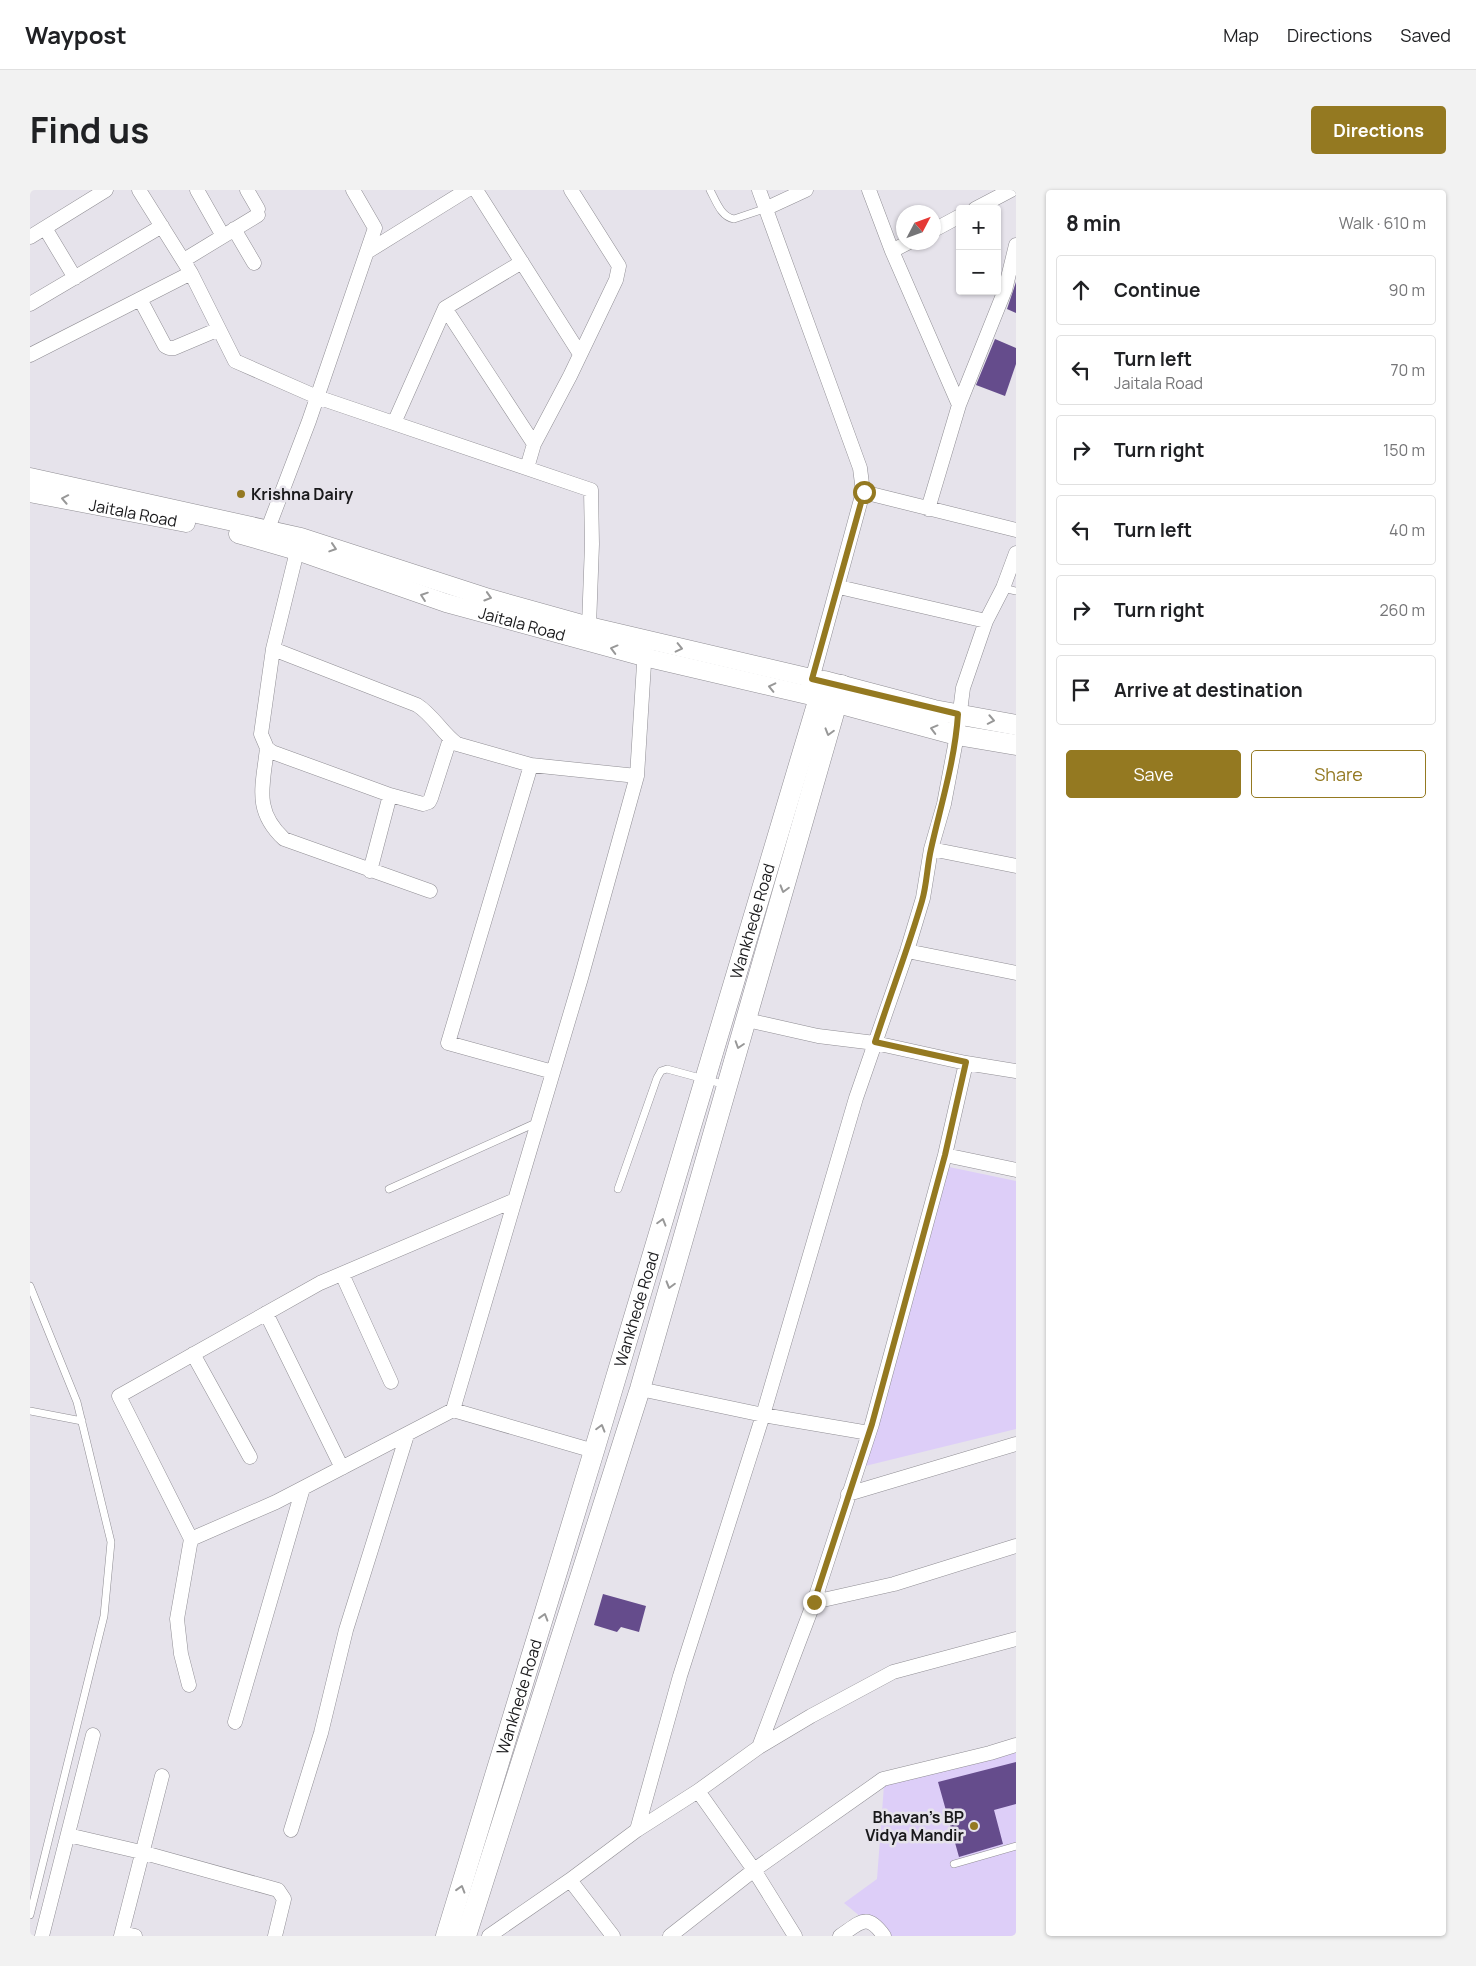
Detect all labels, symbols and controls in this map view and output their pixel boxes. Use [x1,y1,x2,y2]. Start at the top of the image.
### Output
text: Waypost [25,18,127,51]
text: Map [1223,23,1259,47]
text: Directions [1287,23,1372,47]
text: Saved [1400,23,1451,47]
text: Find us [30,106,149,154]
button: Directions [1311,106,1446,154]
north arrow [896,205,941,250]
map controls [956,205,1001,295]
button: + [956,205,1001,250]
text: 8 min [1066,209,1121,237]
text: Walk · 610 m [1339,212,1426,234]
button: − [956,250,1001,295]
icon: ahead [1067,276,1095,304]
text: Continue [1114,277,1200,303]
text: 90 m [1389,279,1425,301]
text: Turn left [1114,346,1192,372]
icon: left [1067,356,1095,384]
text: 70 m [1390,359,1425,381]
text: Jaitala Road [1114,372,1203,394]
icon: right [1067,436,1095,464]
text: Turn right [1114,437,1204,463]
text: 150 m [1383,439,1425,461]
route start [853,481,876,504]
place label: Krishna Dairy [251,483,353,505]
marker: Krishna Dairy [235,488,247,500]
street label: Jaitala Road [87,494,179,532]
one-way arrow [61,495,69,505]
icon: left [1067,516,1095,544]
text: Turn left [1114,517,1192,543]
text: 40 m [1389,519,1425,541]
one-way arrow [328,542,337,552]
one-way arrow [420,592,429,602]
one-way arrow [483,592,491,602]
icon: right [1067,596,1095,624]
text: Turn right [1114,597,1204,623]
text: 260 m [1379,599,1425,621]
street label: Jaitala Road [476,601,568,646]
one-way arrow [674,642,683,653]
one-way arrow [610,644,619,655]
icon: arrive [1067,676,1095,704]
text: Arrive at destination [1114,677,1303,703]
one-way arrow [768,682,777,693]
one-way arrow [987,715,995,725]
one-way arrow [930,724,938,734]
one-way arrow [824,728,834,736]
button: Save [1066,750,1241,798]
button: Share [1251,750,1426,798]
street label: Wankhede Road [725,861,780,982]
one-way arrow [780,884,790,892]
one-way arrow [735,1040,745,1048]
one-way arrow [656,1218,666,1226]
street label: Wankhede Road [609,1249,664,1370]
one-way arrow [665,1280,676,1289]
one-way arrow [595,1424,605,1432]
route end [803,1591,826,1614]
one-way arrow [538,1613,548,1621]
street label: Wankhede Road [491,1637,547,1757]
place label: Bhavan's BP Vidya Mandir [865,1806,964,1846]
marker: Bhavan's BP Vidya Mandir [968,1820,980,1832]
one-way arrow [455,1886,465,1894]

